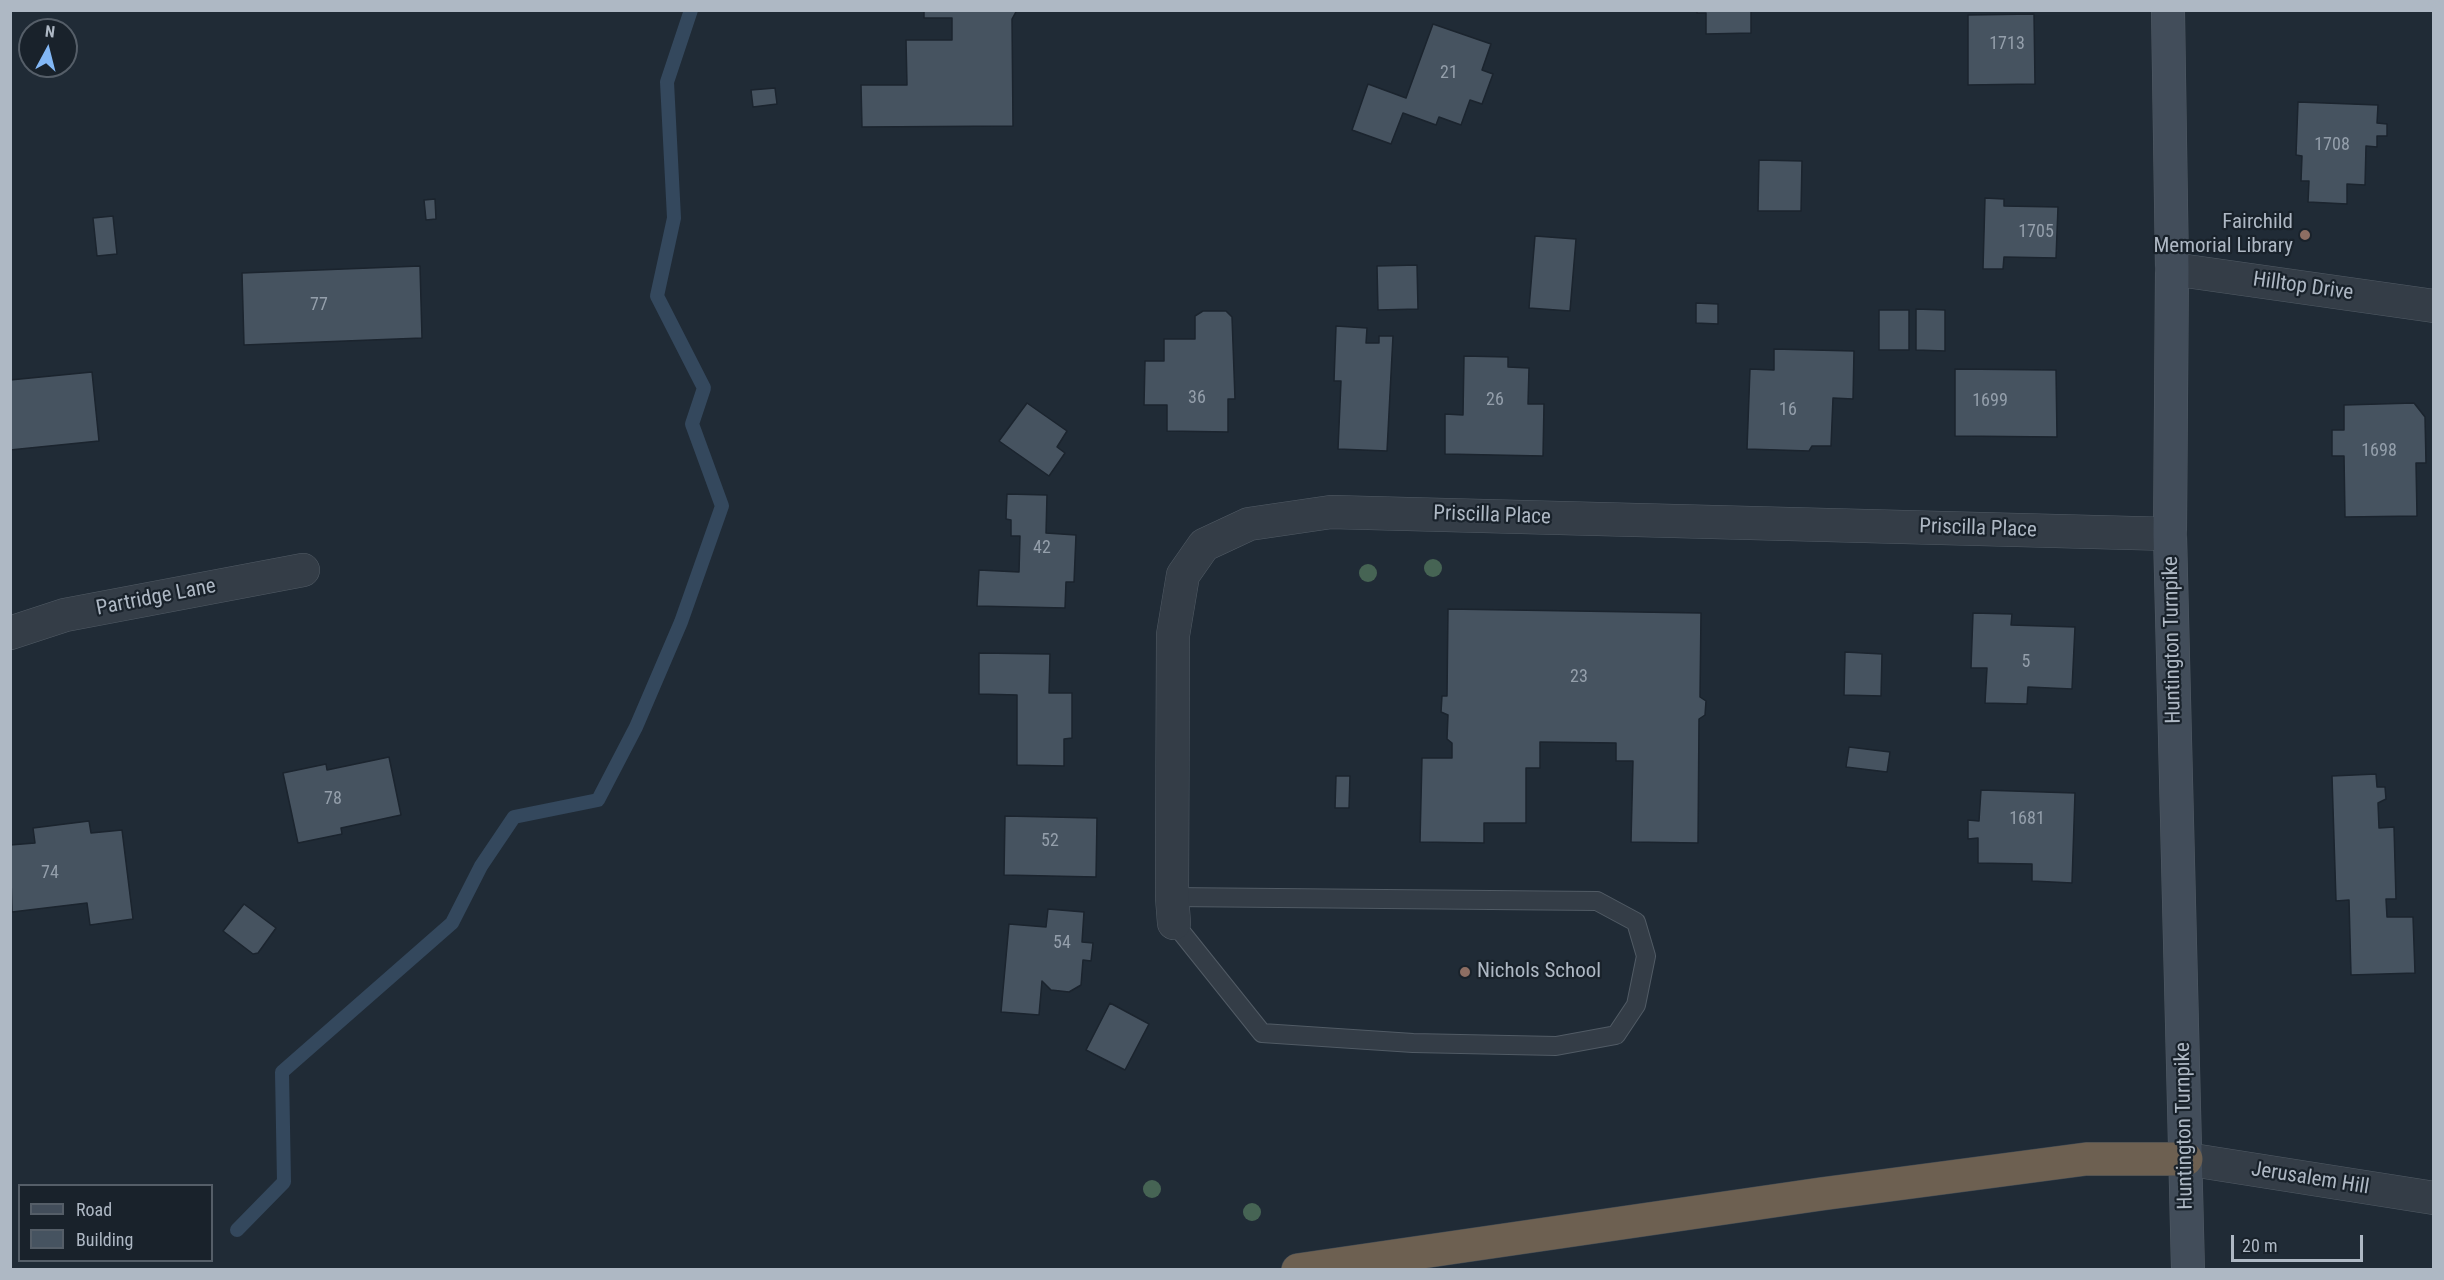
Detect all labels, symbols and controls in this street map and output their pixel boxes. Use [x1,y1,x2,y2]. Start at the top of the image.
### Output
north arrow [18,18,78,78]
text: N [44,22,56,42]
house number: 1713 [1989,33,2025,55]
house number: 21 [1440,62,1458,84]
house number: 1708 [2314,134,2350,156]
place label: Fairchild Memorial Library [2153,210,2293,260]
house number: 1705 [2018,221,2054,243]
marker: Fairchild Memorial Library [2298,228,2312,242]
street label: Hilltop Drive [2251,267,2355,307]
house number: 77 [310,294,328,316]
house number: 36 [1188,387,1206,409]
house number: 26 [1486,389,1504,411]
house number: 1699 [1972,390,2008,412]
house number: 16 [1779,399,1797,421]
house number: 1698 [2361,440,2397,462]
street label: Priscilla Place [1433,501,1551,531]
street label: Priscilla Place [1919,514,2037,544]
house number: 42 [1033,537,1051,559]
street label: Huntington Turnpike [2159,556,2187,724]
street label: Partridge Lane [94,574,218,622]
house number: 5 [2022,651,2030,673]
house number: 23 [1570,666,1588,688]
house number: 78 [324,788,342,810]
house number: 1681 [2009,808,2045,830]
house number: 52 [1041,830,1059,852]
house number: 74 [41,862,59,884]
house number: 54 [1053,932,1071,954]
place label: Nichols School [1477,959,1601,985]
marker: Nichols School [1458,965,1472,979]
street label: Huntington Turnpike [2171,1042,2199,1210]
street label: Jerusalem Hill [2249,1157,2371,1201]
legend [18,1184,213,1262]
text: Road [76,1199,112,1220]
scale bar [2234,1223,2366,1261]
text: Building [76,1229,133,1250]
text: 20 m [2242,1235,2277,1256]

